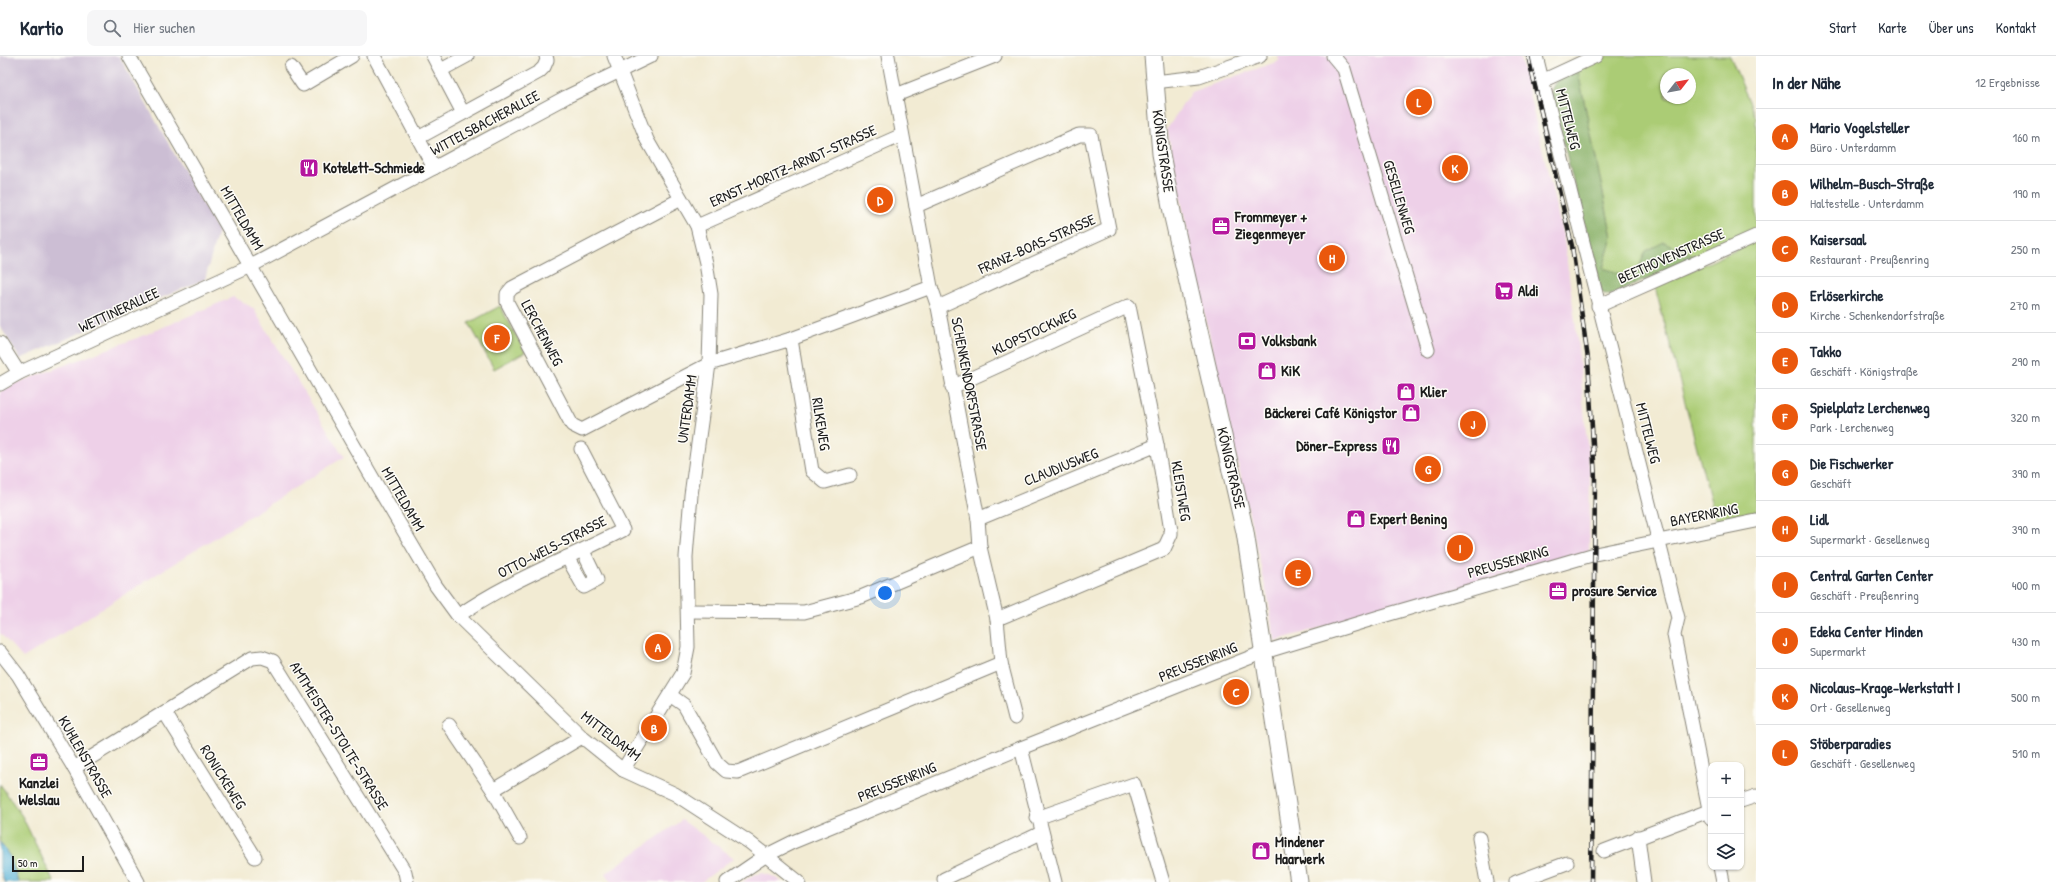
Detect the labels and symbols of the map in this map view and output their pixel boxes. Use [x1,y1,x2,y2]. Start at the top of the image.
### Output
north arrow [1660,68,1696,104]
street label: WITTELSBACHERALLEE [426,85,544,160]
street label: MITTELWEG [1551,86,1586,152]
pin: L [1406,87,1432,117]
street label: KÖNIGSTRASSE [1147,108,1180,194]
street label: ERNST-MORITZ-ARNDT-STRASSE [707,121,879,211]
pin: K [1442,153,1468,183]
restaurant icon: Kotelett-Schmiede [298,157,320,179]
place label: Kotelett-Schmiede [323,157,425,178]
street label: GESELLENWEG [1378,157,1421,237]
street label: MITTELDAMM [216,182,269,254]
pin: D [867,185,893,215]
place label: Frommeyer + Ziegenmeyer [1234,206,1308,245]
street label: FRANZ-BOAS-STRASSE [974,208,1099,279]
office icon: Frommeyer + Ziegenmeyer [1210,215,1232,237]
street label: BEETHOVENSTRASSE [1614,222,1728,288]
pin: H [1319,243,1345,273]
supermarket icon: Aldi [1493,280,1515,302]
place label: Aldi [1518,280,1539,301]
street label: WETTINERALLEE [75,282,163,337]
street label: LERCHENWEG [516,296,569,370]
street label: KLOPSTOCKWEG [988,303,1080,360]
street label: SCHENKENDORFSTRASSE [946,315,993,453]
pin: F [484,323,510,353]
bank icon: Volksbank [1236,330,1258,352]
place label: Volksbank [1261,330,1317,351]
shop icon: KiK [1256,360,1278,382]
place label: KiK [1281,360,1300,381]
street label: UNTERDAMM [671,373,702,445]
shop icon: Klier [1395,381,1417,403]
place label: Klier [1420,381,1447,402]
street label: RILKEWEG [807,396,836,453]
street label: MITTELWEG [1631,400,1666,466]
place label: Bäckerei Café Königstor [1265,402,1397,424]
shop icon: Bäckerei Café Königstor [1400,402,1422,424]
pin: J [1460,409,1486,439]
street label: KÖNIGSTRASSE [1212,425,1251,511]
place label: Döner-Express [1296,435,1377,457]
restaurant icon: Döner-Express [1380,435,1402,457]
street label: CLAUDIUSWEG [1021,442,1102,491]
pin: G [1415,454,1441,484]
street label: KLEISTWEG [1166,459,1197,523]
street label: MITTELDAMM [377,463,430,535]
street label: BAYERNRING [1668,498,1740,531]
shop icon: Expert Bening [1345,508,1367,530]
place label: Expert Bening [1370,508,1448,530]
street label: OTTO-WELS-STRASSE [494,510,610,583]
pin: I [1447,533,1473,563]
street label: PREUSSENRING [1465,540,1551,583]
pin: E [1285,558,1311,588]
office icon: prosure Service [1547,580,1569,602]
place label: prosure Service [1572,580,1657,602]
your location [875,583,895,603]
pin: A [645,632,671,662]
street label: PREUSSENRING [1155,636,1241,687]
street label: AMTMEISTER-STOLTE-STRASSE [285,657,394,814]
pin: C [1223,677,1249,707]
street label: MITTELDAMM [577,705,646,766]
street label: KUHLENSTRASSE [53,712,118,802]
pin: B [641,713,667,743]
street label: RONICKEWEG [195,740,252,814]
office icon: Kanzlei Welslau [28,751,50,773]
street label: PREUSSENRING [854,756,940,807]
place label: Kanzlei Welslau [19,772,60,810]
place label: Mindener Haarwerk [1275,831,1325,869]
shop icon: Mindener Haarwerk [1250,840,1272,862]
scale bar [12,854,84,873]

